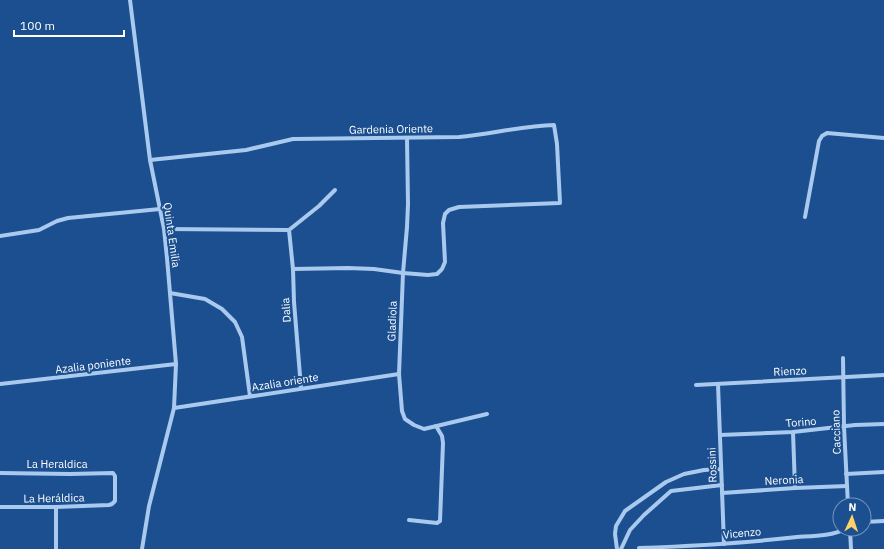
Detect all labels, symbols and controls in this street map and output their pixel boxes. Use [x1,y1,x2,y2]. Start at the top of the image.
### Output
scale bar [14,12,124,38]
text: 100 m [20,18,55,33]
street label: Gardenia Oriente [349,121,433,137]
street label: Quinta Emilia [160,201,184,269]
street label: Dalia [278,297,294,323]
street label: Gladiola [384,300,400,342]
street label: Azalia poniente [54,353,132,377]
street label: Rienzo [773,363,807,379]
street label: Azalia oriente [251,370,319,394]
street label: Cacciano [828,409,844,455]
street label: Torino [785,414,817,430]
street label: Rossini [704,447,720,483]
street label: La Heraldica [26,457,88,471]
street label: Neronia [764,472,804,488]
street label: La Heráldica [23,490,85,506]
north arrow [832,497,872,537]
text: N [848,500,857,514]
street label: Vicenzo [722,524,762,542]

